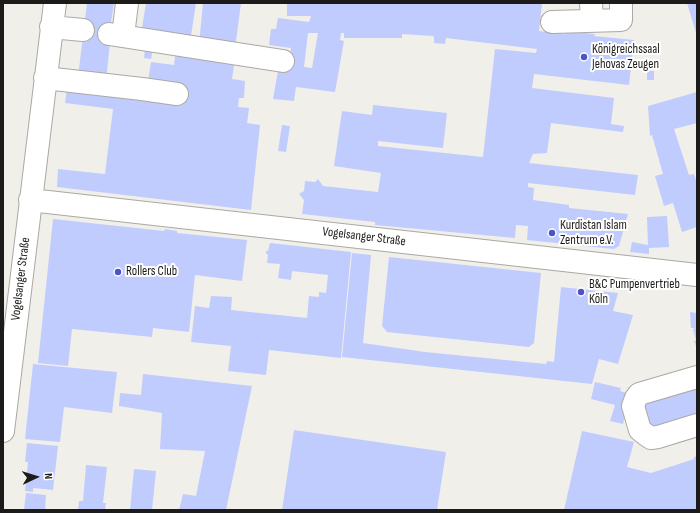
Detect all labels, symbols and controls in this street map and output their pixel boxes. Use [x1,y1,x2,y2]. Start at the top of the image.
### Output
place label: Königreichssaal Jehovas Zeugen [592,42,660,73]
marker: Königreichssaal Jehovas Zeugen [579,52,589,62]
place label: Kurdistan Islam Zentrum e.V. [560,218,627,249]
street label: Vogelsanger Straße [322,224,406,250]
marker: Kurdistan Islam Zentrum e.V. [547,228,557,238]
street label: Vogelsanger Straße [8,237,34,321]
place label: Rollers Club [126,264,177,280]
marker: Rollers Club [113,267,123,277]
place label: B&C Pumpenvertrieb Köln [589,277,680,308]
marker: B&C Pumpenvertrieb Köln [576,287,586,297]
north arrow [16,457,56,497]
text: N [42,473,55,480]

